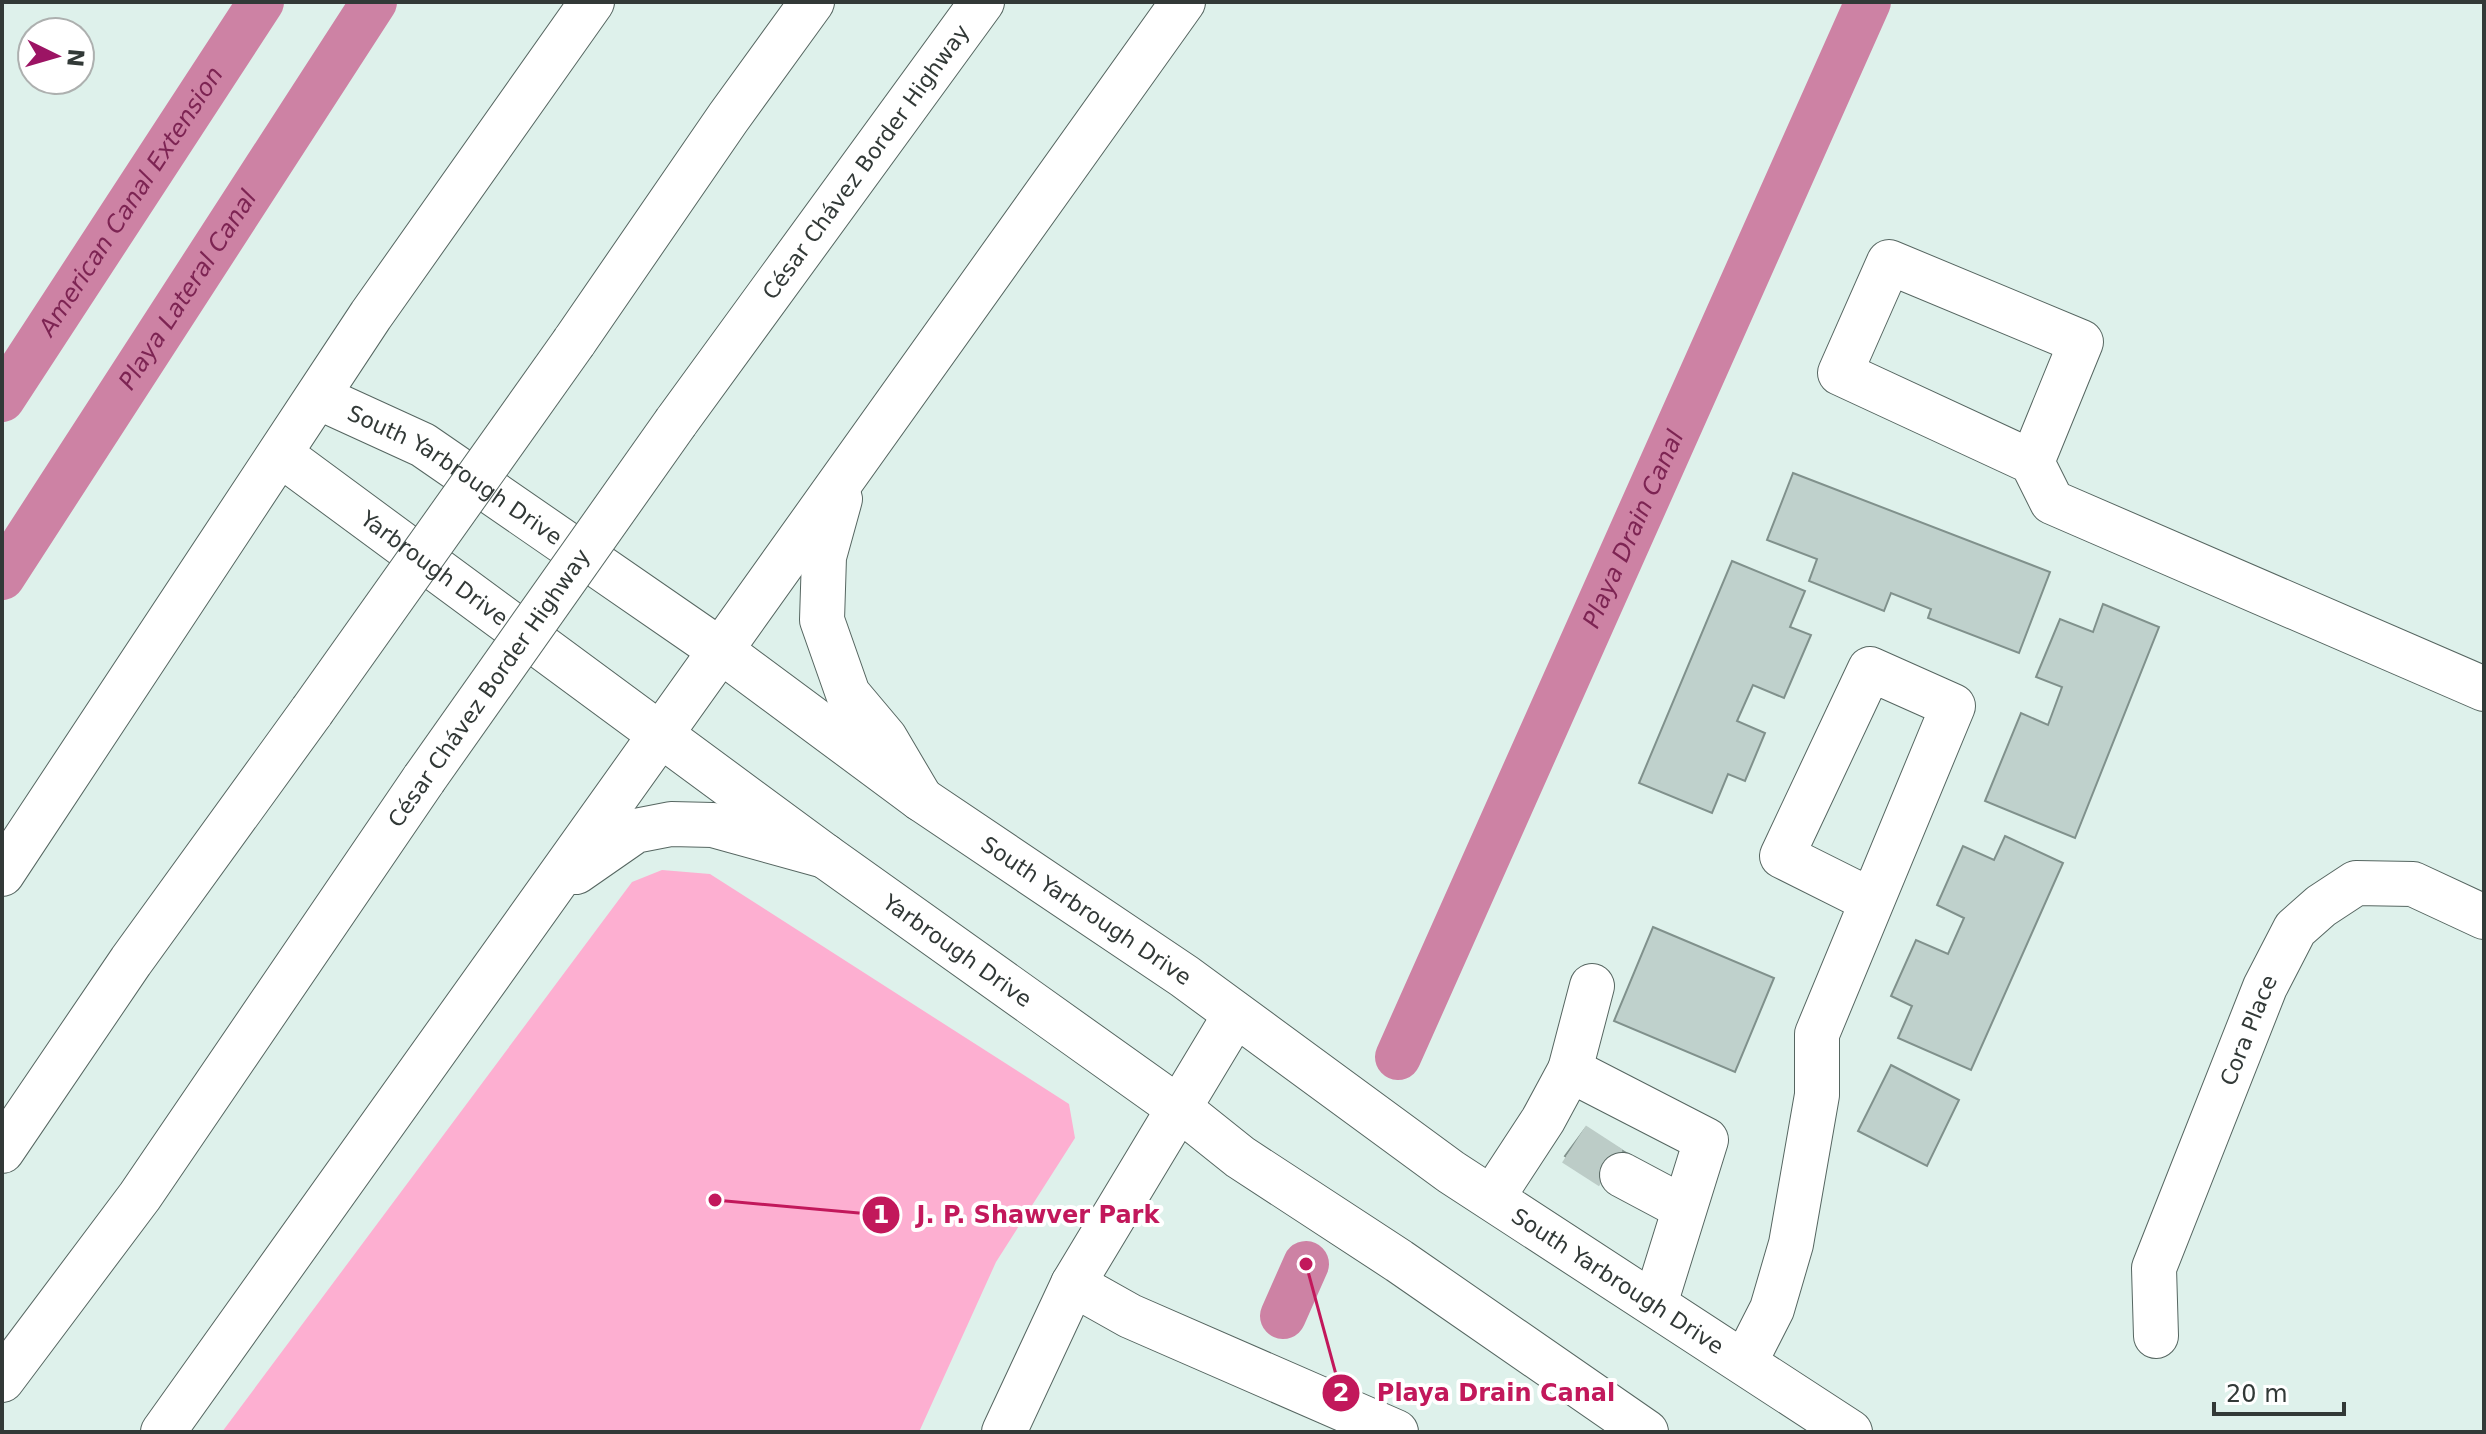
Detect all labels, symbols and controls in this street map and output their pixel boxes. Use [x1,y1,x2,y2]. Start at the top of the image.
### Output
north arrow [16,16,96,96]
street label: César Chávez Border Highway [757,20,974,304]
text: N [62,47,89,68]
water label: American Canal Extension [32,62,229,343]
water label: Playa Lateral Canal [113,185,263,395]
street label: South Yarbrough Drive [344,400,567,550]
water label: Playa Drain Canal [1577,426,1690,632]
street label: Yarbrough Drive [355,505,513,630]
street label: César Chávez Border Highway [383,544,595,832]
street label: South Yarbrough Drive [977,831,1196,990]
street label: Yarbrough Drive [878,888,1037,1012]
street label: Cora Place [2215,970,2282,1089]
callout: J. P. Shawver Park [861,1191,1176,1239]
text: 1 [873,1201,889,1229]
text: J. P. Shawver Park [915,1201,1160,1229]
street label: South Yarbrough Drive [1507,1203,1728,1359]
scale bar [2214,1366,2344,1416]
callout: Playa Drain Canal [1321,1369,1631,1417]
text: 2 [1333,1379,1349,1407]
text: Playa Drain Canal [1377,1379,1615,1407]
text: 20 m [2226,1380,2288,1408]

